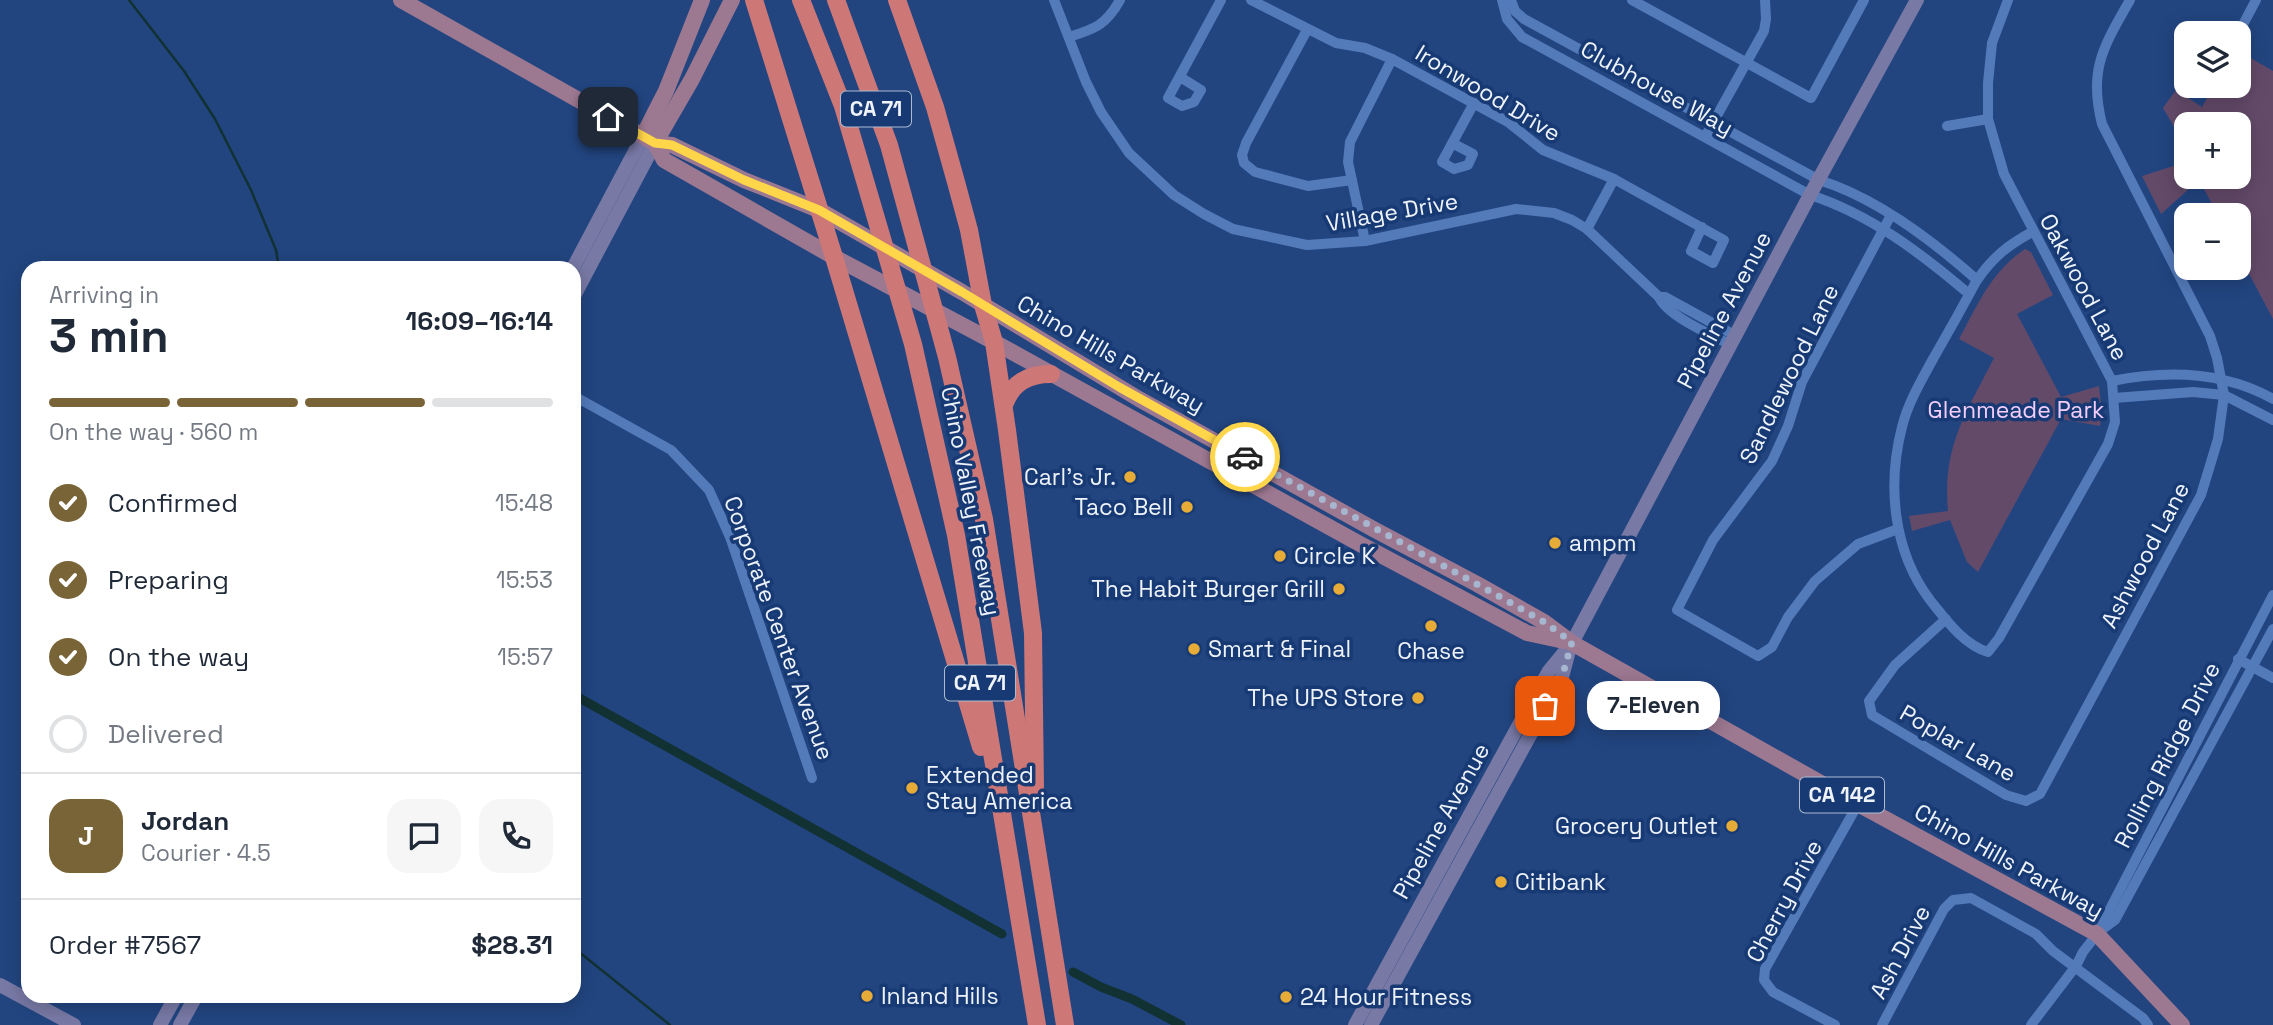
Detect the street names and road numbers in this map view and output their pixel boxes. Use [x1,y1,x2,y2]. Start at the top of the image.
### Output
street label: Clubhouse Way [1575,34,1739,142]
street label: Ironwood Drive [1410,38,1566,148]
road number: CA 71 [841,92,911,126]
street label: Village Drive [1324,186,1460,238]
street label: Oakwood Lane [2033,209,2135,365]
street label: Pipeline Avenue [1670,226,1778,394]
street label: Sandlewood Lane [1733,279,1845,469]
street label: Chino Hills Parkway [1012,288,1210,420]
street label: Chino Valley Freeway [934,384,1008,618]
street label: Ashwood Lane [2094,477,2196,633]
street label: Corporate Center Avenue [717,492,841,764]
street label: Rolling Ridge Drive [2107,657,2227,853]
road number: CA 71 [945,666,1015,700]
street label: Poplar Lane [1894,698,2022,788]
street label: Pipeline Avenue [1386,738,1496,904]
road number: CA 142 [1800,778,1884,812]
street label: Chino Hills Parkway [1909,797,2109,925]
street label: Cherry Drive [1739,834,1829,968]
street label: Ash Drive [1863,900,1937,1004]

